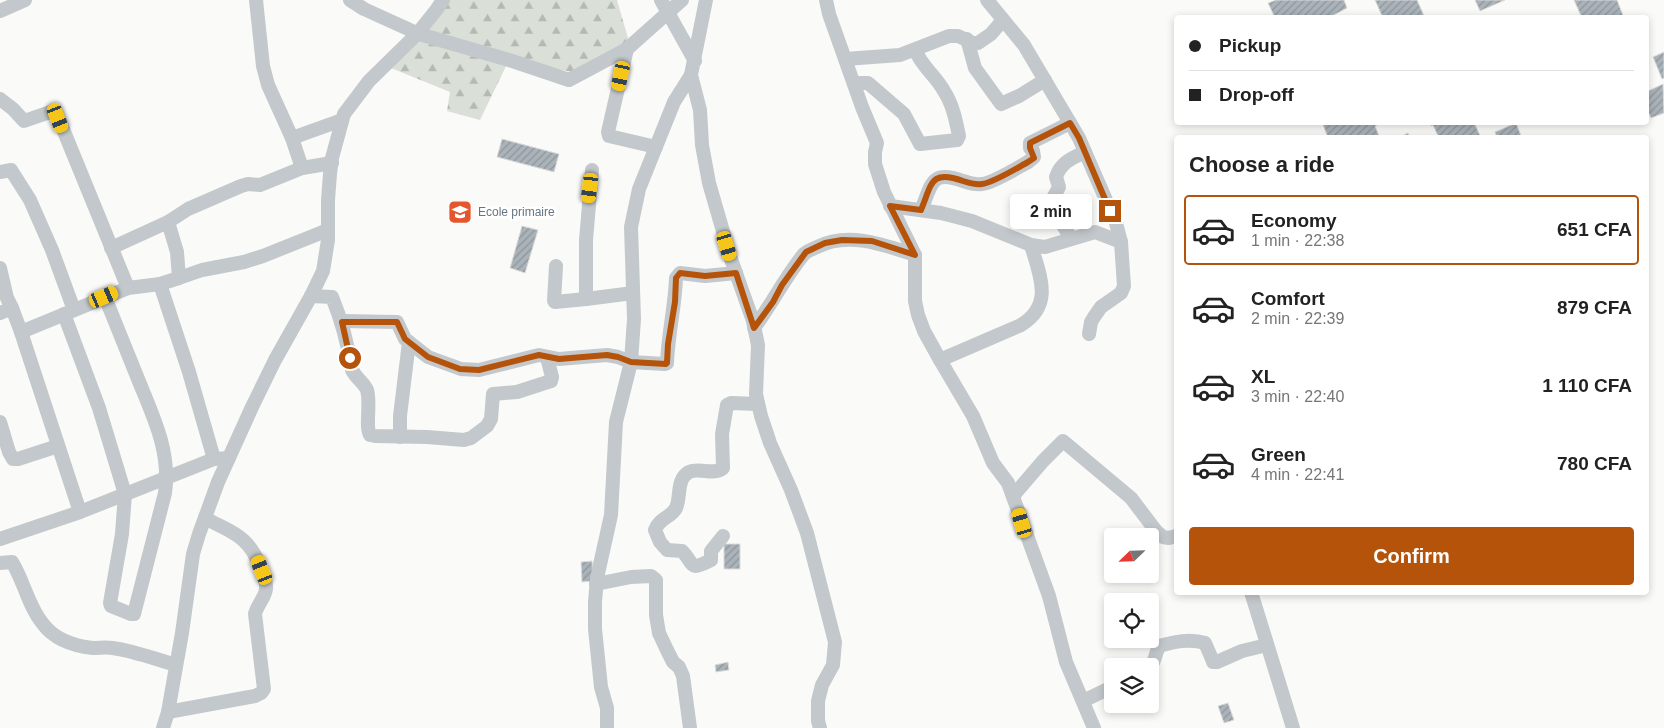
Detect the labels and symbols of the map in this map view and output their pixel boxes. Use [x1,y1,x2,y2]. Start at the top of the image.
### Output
car [610,60,631,92]
car [45,101,70,135]
car [580,172,599,204]
callout: 2 min [1010,194,1092,228]
school or university icon: Ecole primaire [447,199,473,225]
route end [1099,200,1121,222]
place label: Ecole primaire [478,205,555,219]
car [715,229,738,263]
car [87,284,120,310]
route start [339,347,361,369]
car [1010,506,1033,540]
north arrow [1104,528,1159,582]
car [249,553,274,587]

